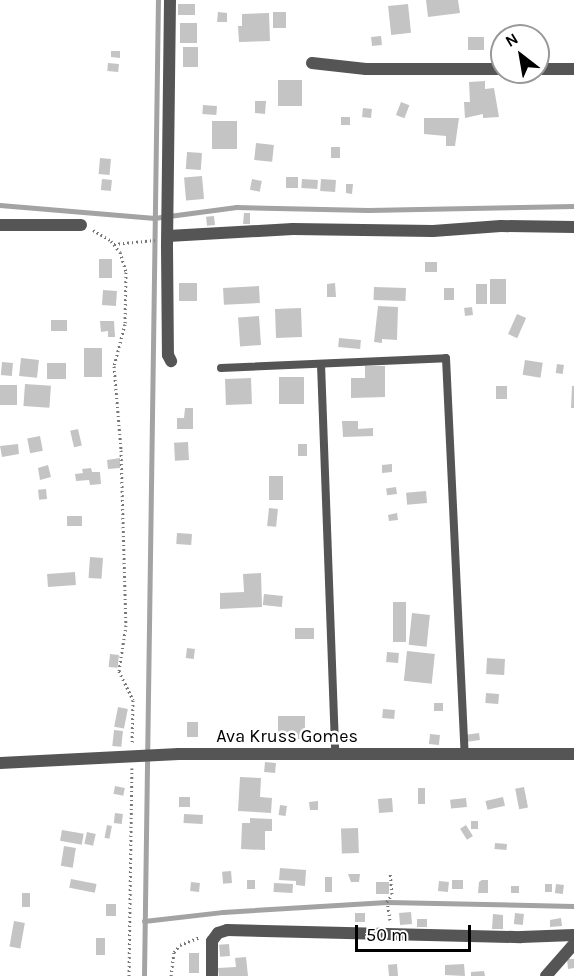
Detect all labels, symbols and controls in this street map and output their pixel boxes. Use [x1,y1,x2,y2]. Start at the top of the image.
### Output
north arrow [490,24,550,84]
text: N [502,29,521,51]
street label: Ava Kruss Gomes [216,725,358,747]
scale bar [358,913,474,951]
text: 50 m [366,924,408,946]

